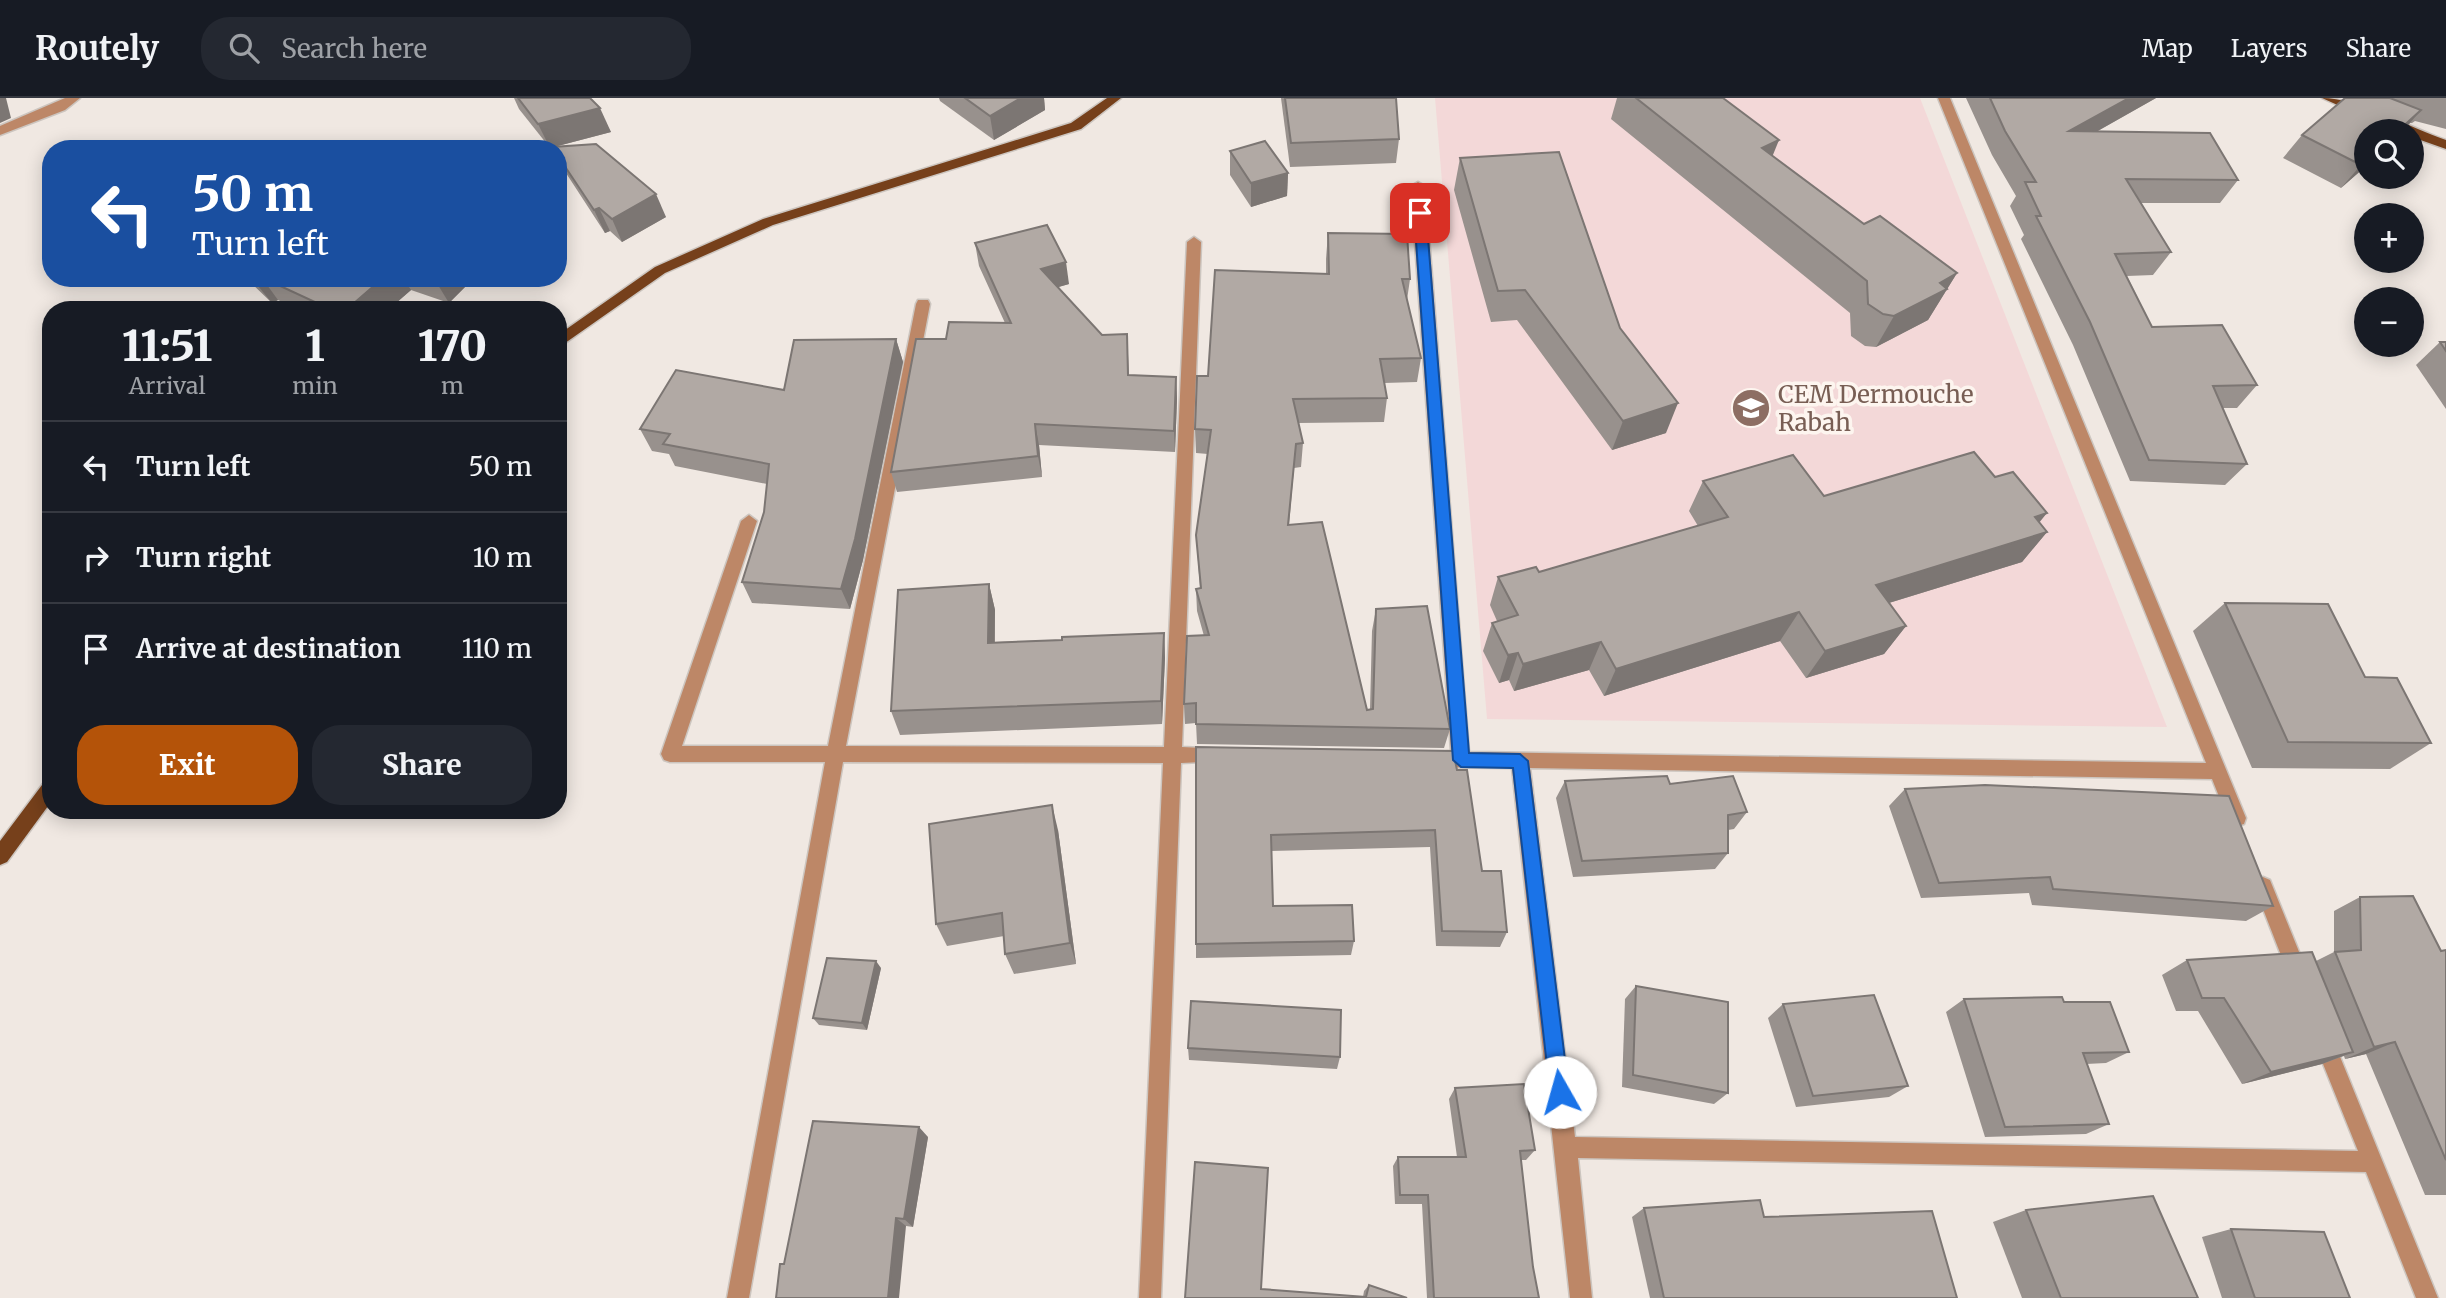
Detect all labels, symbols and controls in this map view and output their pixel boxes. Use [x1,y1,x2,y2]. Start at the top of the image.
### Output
search box [201,17,691,80]
text: Routely [35,28,159,69]
icon: search [225,29,263,67]
text: Search here [281,32,427,65]
text: Map [2142,33,2193,64]
text: Layers [2231,33,2307,64]
text: Share [2345,33,2411,64]
map controls [2354,119,2424,357]
button: search [2354,119,2424,189]
text: 50 m [192,163,313,224]
icon: left [77,168,168,259]
pin [1390,183,1450,243]
icon: arrive [1401,194,1439,232]
button: + [2354,203,2424,273]
text: Turn left [192,224,329,264]
button: − [2354,287,2424,357]
text: 11:51 [122,320,212,372]
text: 1 [305,320,325,372]
text: 170 [418,320,487,372]
text: Arrival [129,371,206,400]
text: min [292,371,338,400]
text: m [441,371,464,400]
place label: CEM Dermouche Rabah [1778,379,1973,438]
school or university icon: CEM Dermouche Rabah [1730,387,1772,429]
icon: left [77,448,115,486]
text: Turn left [136,450,250,483]
text: 50 m [468,450,532,483]
icon: right [77,539,115,577]
text: Turn right [136,541,271,574]
text: 10 m [473,541,532,574]
icon: arrive [77,630,115,668]
text: Arrive at destination [136,632,401,665]
text: 110 m [462,632,532,665]
button: Exit [77,725,298,805]
button: Share [312,725,532,805]
position arrow [1523,1055,1597,1129]

